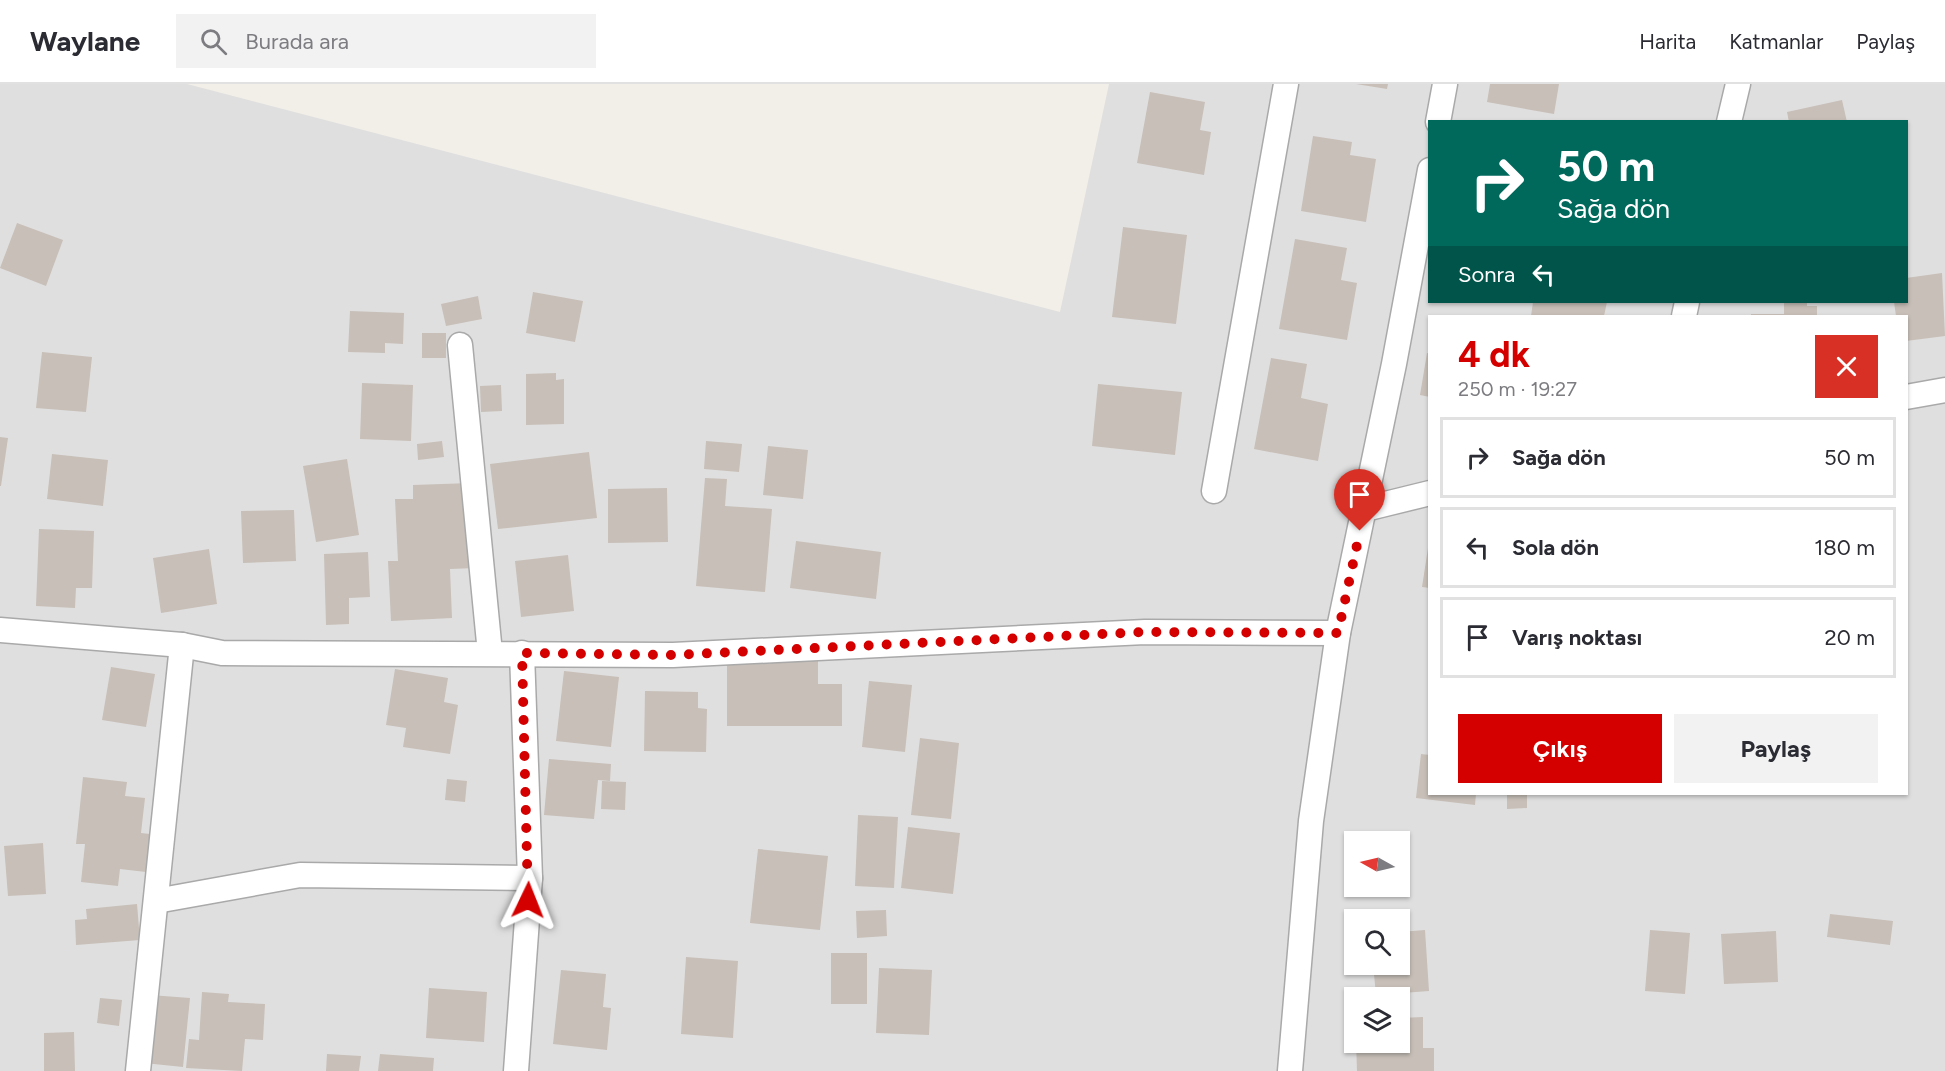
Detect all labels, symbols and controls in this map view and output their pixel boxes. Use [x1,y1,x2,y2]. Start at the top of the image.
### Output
search box [176,14,596,68]
text: Waylane [30,24,140,58]
icon: search [197,25,230,58]
text: Burada ara [245,28,349,55]
text: Harita [1639,29,1696,54]
text: Katmanlar [1729,29,1823,54]
text: Paylaş [1856,29,1915,54]
text: 50 m [1557,141,1655,192]
icon: right [1458,144,1536,222]
text: Sağa dön [1557,192,1670,225]
icon: left [1527,258,1560,291]
text: Sonra [1458,261,1515,288]
text: 4 dk [1458,333,1530,376]
button: close [1815,335,1878,398]
text: 250 m · 19:27 [1458,377,1577,401]
icon: right [1461,441,1494,474]
text: Sağa dön [1512,444,1606,471]
text: 50 m [1824,444,1875,471]
pin [1334,469,1385,531]
icon: arrive [1343,478,1376,511]
icon: left [1461,531,1494,564]
text: Sola dön [1512,534,1599,561]
text: 180 m [1814,534,1875,561]
icon: arrive [1461,621,1494,654]
text: Varış noktası [1512,624,1642,651]
text: 20 m [1824,624,1875,651]
button: Çıkış [1458,714,1662,783]
button: Paylaş [1674,714,1878,783]
north arrow [1344,831,1410,897]
map controls [1344,831,1410,1053]
position arrow [496,868,560,932]
button: search [1344,909,1410,975]
button: layers [1344,987,1410,1053]

